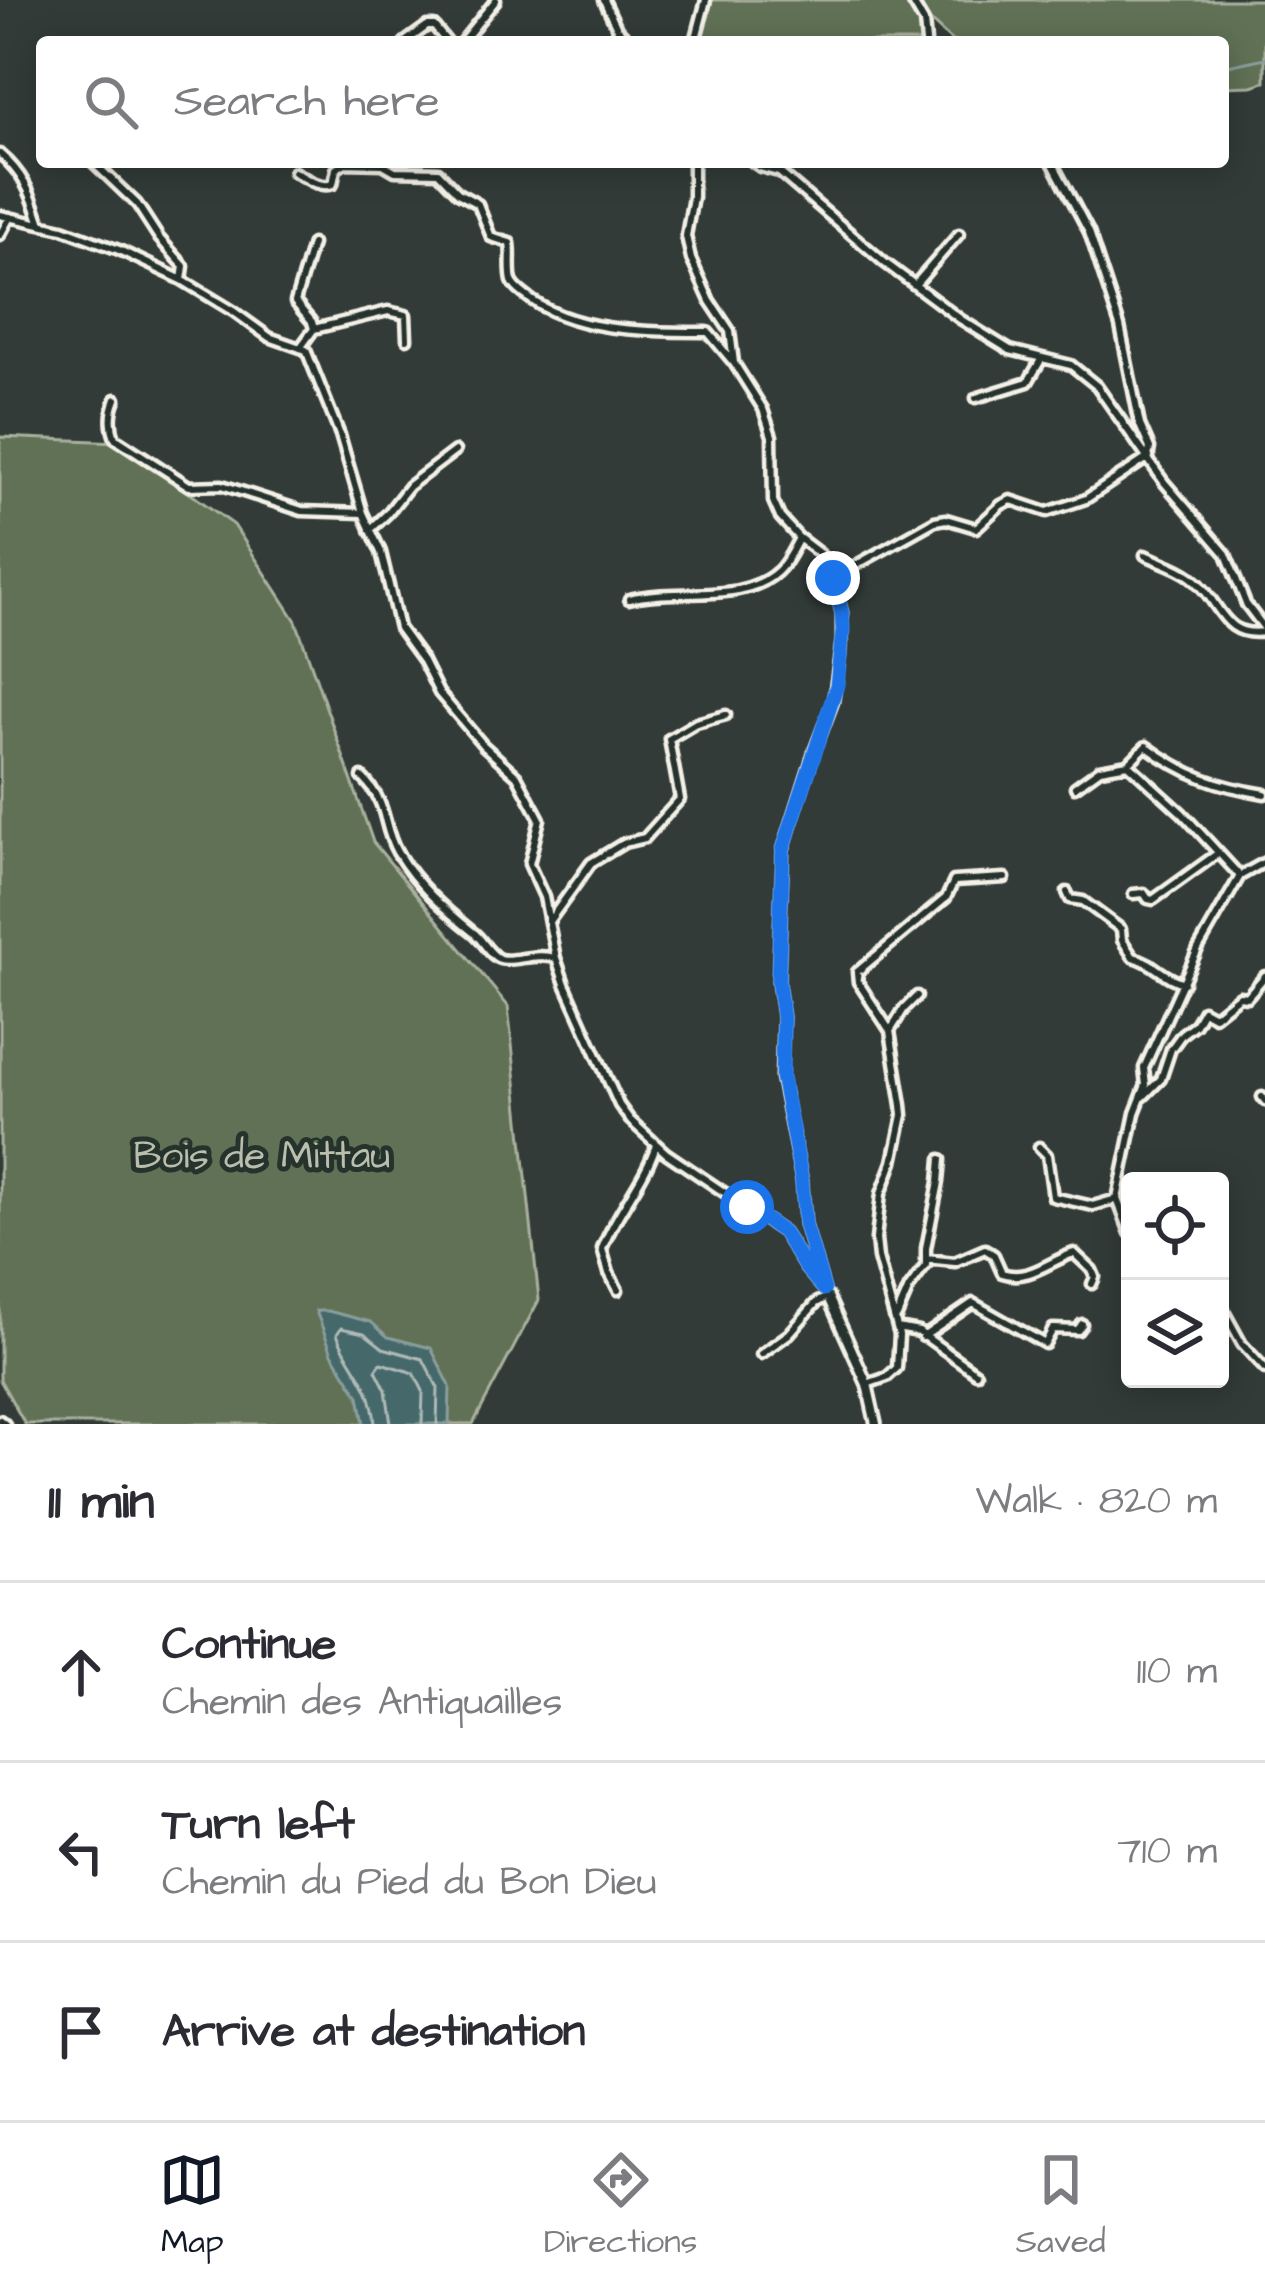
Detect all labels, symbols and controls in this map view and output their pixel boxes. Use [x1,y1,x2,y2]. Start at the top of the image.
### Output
search box [36,36,1229,168]
icon: search [78,69,144,135]
text: Search here [174,71,440,133]
route end [806,551,860,605]
park label: Bois de Mittau [134,1130,390,1184]
map controls [1121,1172,1229,1388]
button: locate [1121,1172,1229,1280]
route start [720,1180,774,1234]
button: layers [1121,1280,1229,1388]
text: 11 min [48,1467,154,1538]
text: Walk · 820 m [975,1475,1217,1529]
text: Continue [162,1614,336,1676]
icon: ahead [48,1639,114,1705]
text: 110 m [1136,1645,1217,1699]
text: Chemin des Antiquailles [162,1676,562,1730]
text: Turn left [162,1794,355,1856]
icon: left [48,1819,114,1885]
text: 710 m [1117,1825,1217,1879]
text: Chemin du Pied du Bon Dieu [162,1856,657,1910]
icon: arrive [48,1999,114,2065]
text: Arrive at destination [162,2001,585,2063]
tab: Map [159,2147,225,2265]
tab: Directions [544,2147,697,2265]
tab: Saved [1016,2147,1106,2265]

